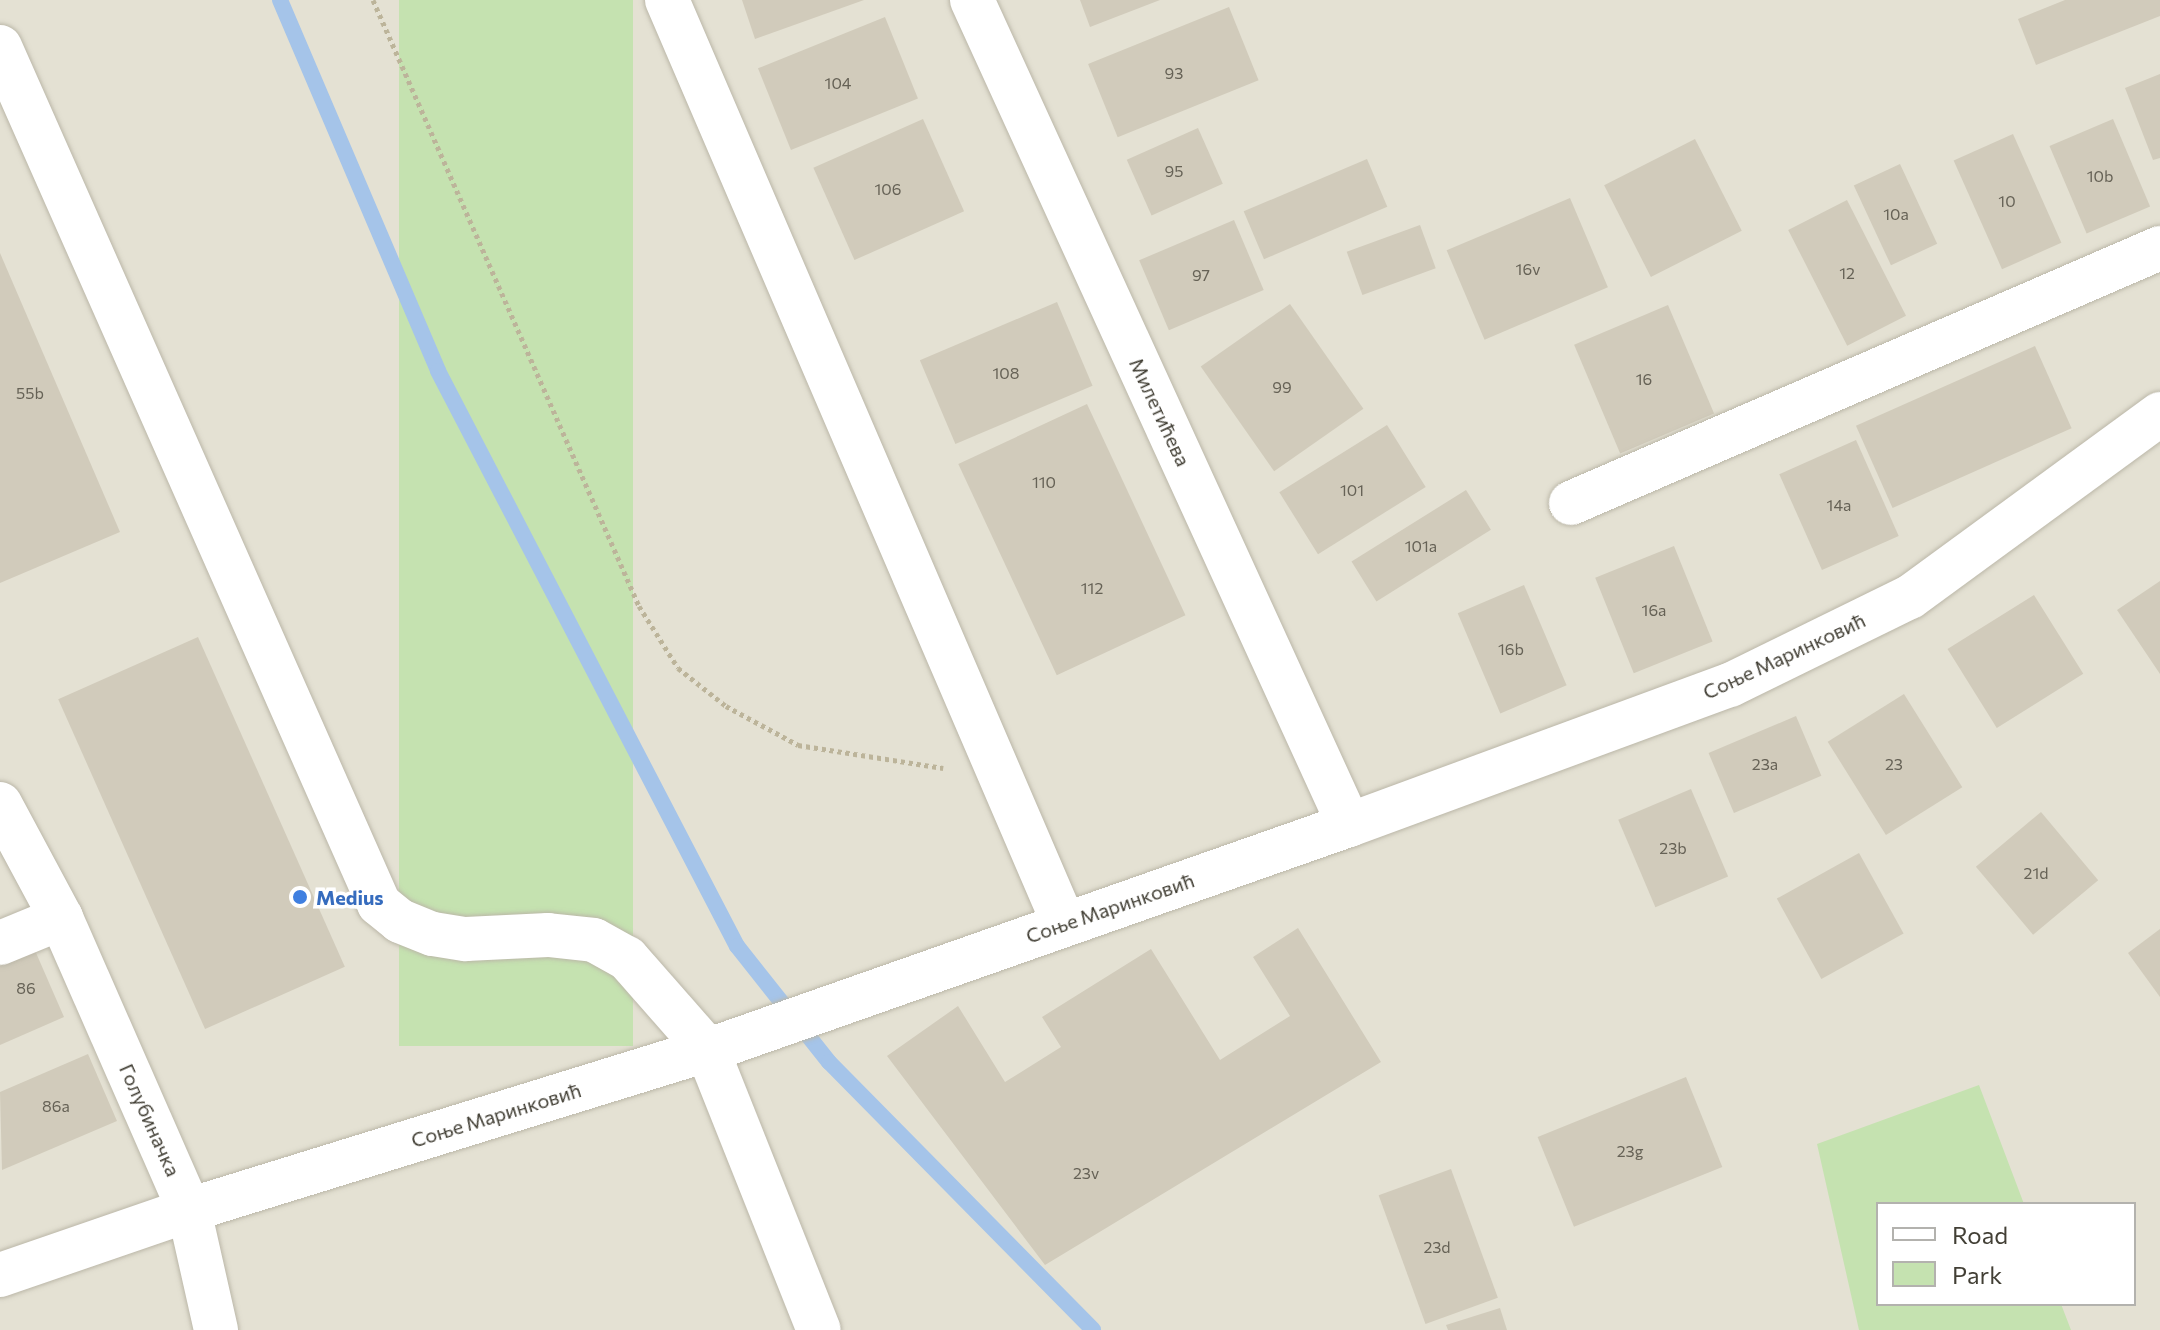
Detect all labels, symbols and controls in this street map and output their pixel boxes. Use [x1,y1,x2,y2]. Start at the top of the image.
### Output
house number: 93 [1165,63,1183,83]
house number: 104 [825,73,851,93]
house number: 95 [1165,161,1183,181]
house number: 10b [2087,166,2113,186]
house number: 106 [875,179,901,199]
house number: 10 [1998,191,2016,211]
house number: 10a [1883,204,1909,224]
house number: 16v [1516,259,1540,279]
house number: 12 [1839,263,1855,283]
house number: 97 [1192,265,1210,285]
street label: Милетићева [1124,354,1196,470]
house number: 108 [993,363,1019,383]
house number: 16 [1636,369,1652,389]
house number: 99 [1272,377,1292,397]
house number: 55b [16,383,44,403]
house number: 110 [1032,472,1056,492]
house number: 101 [1340,480,1364,500]
house number: 14a [1827,495,1851,515]
house number: 101a [1405,536,1437,556]
house number: 112 [1081,578,1103,598]
house number: 16a [1642,600,1666,620]
street label: Соње Маринковић [1699,608,1869,704]
house number: 16b [1498,639,1524,659]
house number: 23a [1752,754,1778,774]
house number: 23 [1885,754,1903,774]
house number: 23b [1659,838,1687,858]
house number: 21d [2024,863,2048,883]
street label: Соње Маринковић [1023,868,1197,948]
place label: Medius [316,885,384,909]
marker: Medius [291,888,309,906]
house number: 86 [16,978,36,998]
street label: Голубиначка [115,1060,185,1180]
street label: Соње Маринковић [408,1078,584,1152]
house number: 86a [42,1096,70,1116]
house number: 23g [1617,1141,1643,1161]
house number: 23v [1073,1163,1099,1183]
legend [1876,1202,2136,1306]
text: Road [1952,1220,2008,1249]
house number: 23d [1423,1237,1451,1257]
text: Park [1952,1260,2002,1289]

